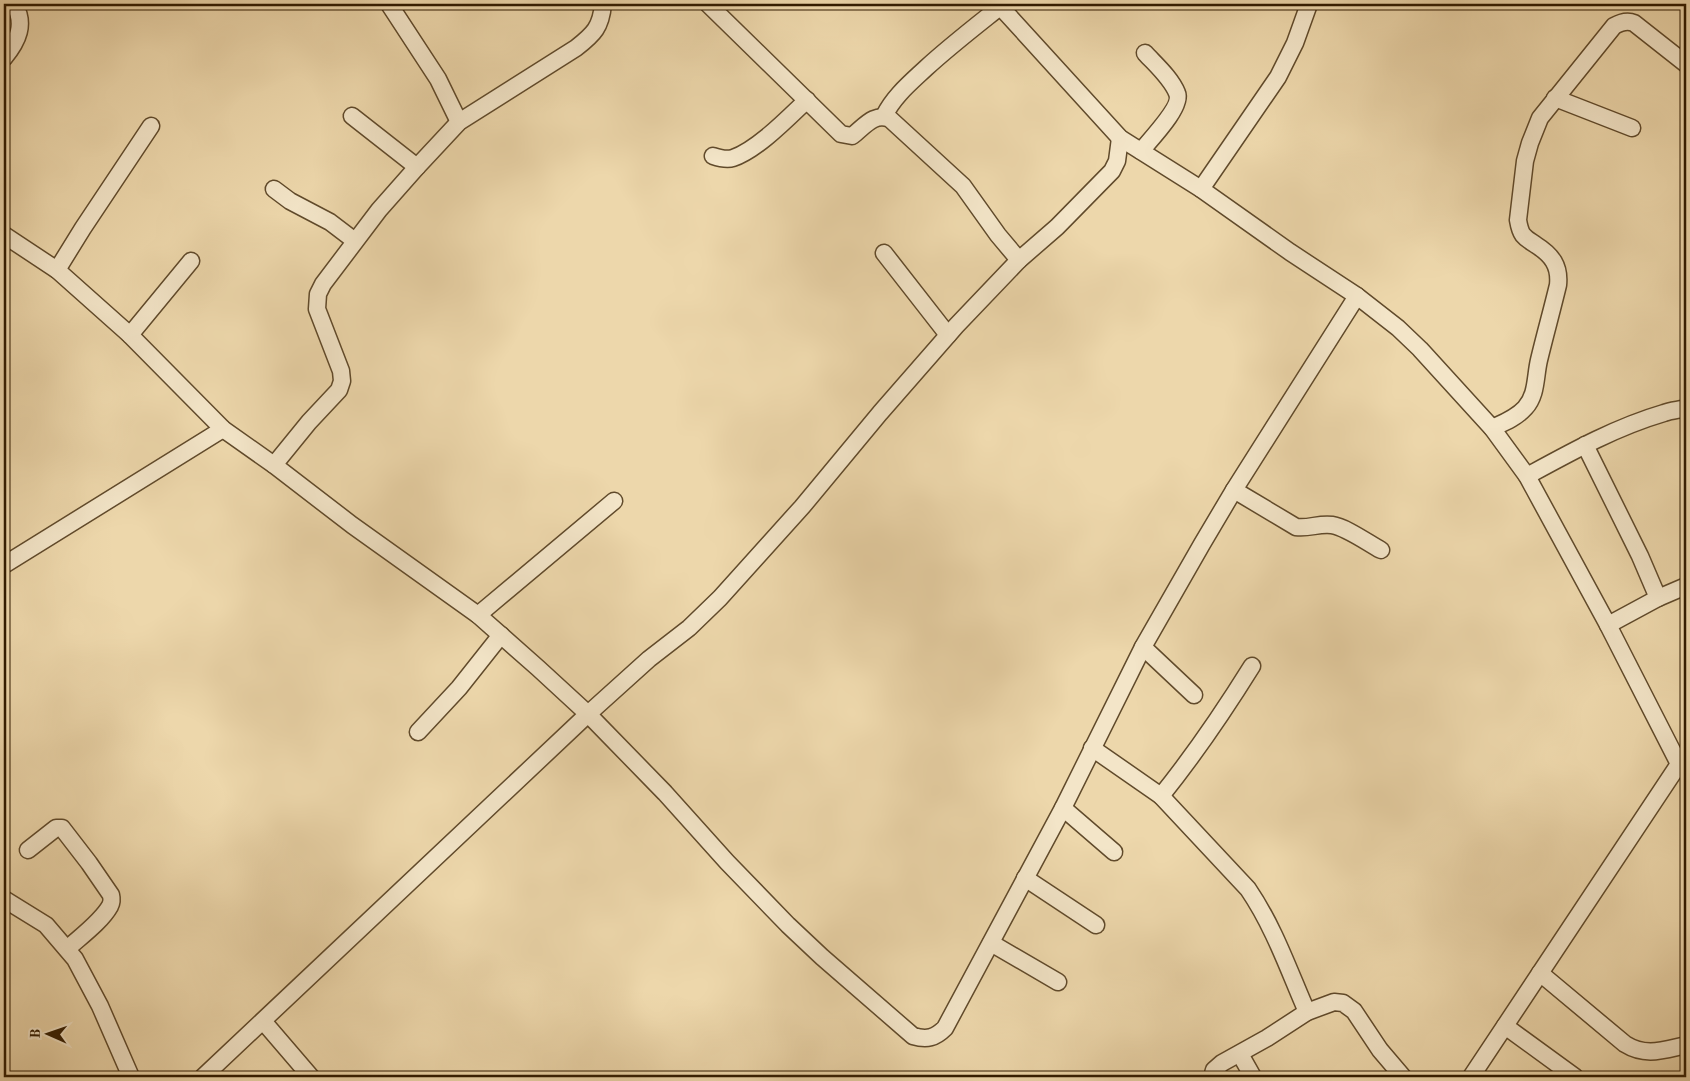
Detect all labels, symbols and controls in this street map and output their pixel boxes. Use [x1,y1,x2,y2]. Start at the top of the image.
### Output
north arrow [22,1008,72,1058]
text: B [29,1028,43,1039]

